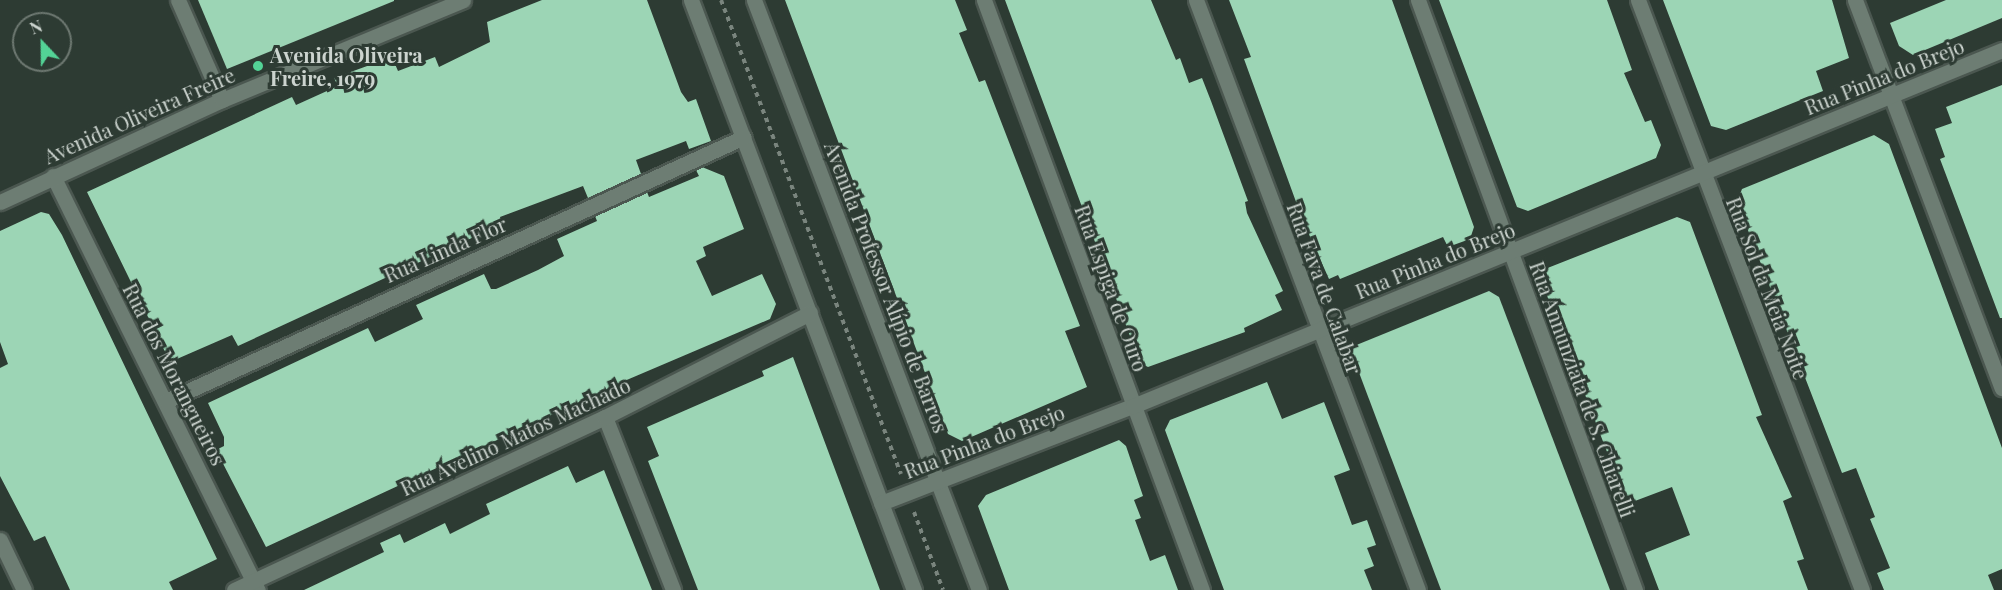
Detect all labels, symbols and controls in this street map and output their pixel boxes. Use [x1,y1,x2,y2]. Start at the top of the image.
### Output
north arrow [12,12,72,72]
text: N [27,15,45,39]
street label: Rua Pinha do Brejo [1800,33,1968,119]
place label: Avenida Oliveira Freire, 1979 [270,42,423,89]
marker: Avenida Oliveira Freire, 1979 [251,59,265,73]
street label: Avenida Oliveira Freire [40,62,238,168]
street label: Avenida Professor Alípio de Barros [820,138,954,436]
street label: Rua Sol da Meia Noite [1722,193,1814,383]
street label: Rua Fava de Calabar [1283,199,1367,377]
street label: Rua Espiga de Ouro [1071,201,1153,375]
street label: Rua Linda Flor [380,211,510,287]
street label: Rua Pinha do Brejo [1351,217,1519,303]
street label: Rua Annunziata de S. Chiarelli [1525,257,1641,521]
street label: Rua dos Morangueiros [119,279,231,469]
street label: Rua Avelino Matos Machado [396,372,634,500]
street label: Rua Pinha do Brejo [900,399,1068,483]

